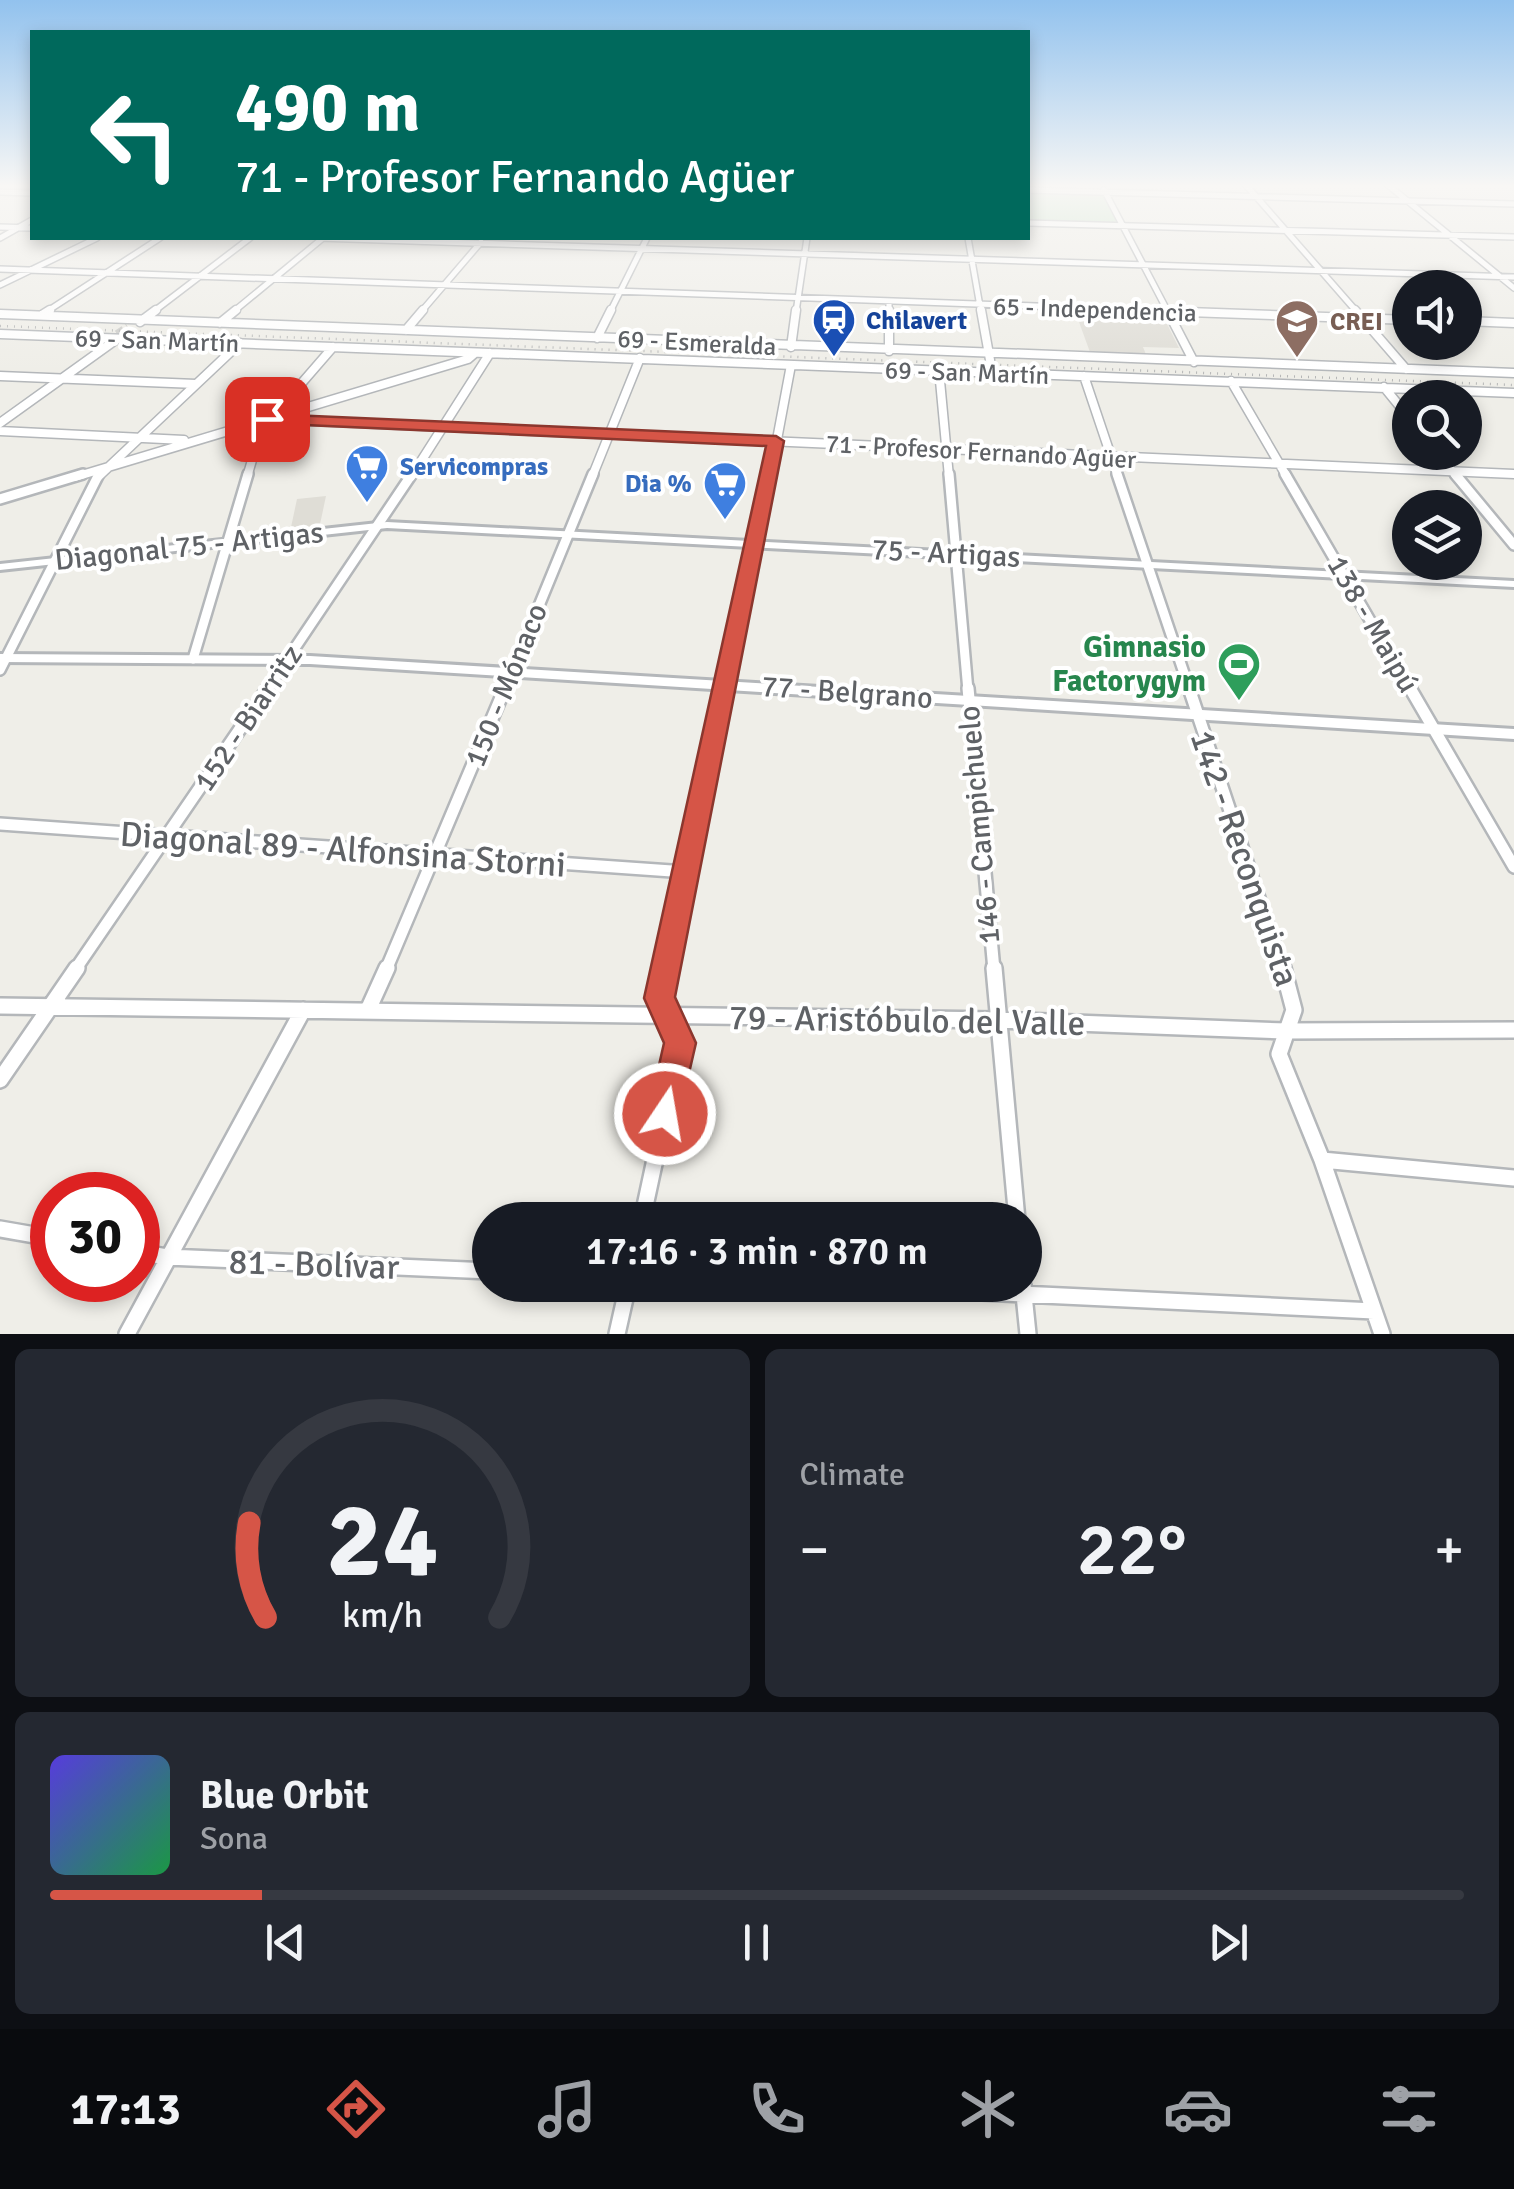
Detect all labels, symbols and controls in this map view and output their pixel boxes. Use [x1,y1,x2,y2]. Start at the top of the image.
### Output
text: 490 m [235,64,420,150]
icon: left [70,70,200,200]
text: 71 - Profesor Fernando Agüer [235,150,794,205]
map controls [1392,270,1482,580]
button: sound [1392,270,1482,360]
street label: 65 - Independencia [993,290,1197,329]
station icon: Chilavert [811,297,857,358]
school or university icon: CREI [1274,298,1320,359]
place label: Chilavert [866,305,967,336]
place label: CREI [1330,306,1383,337]
street label: 69 - San Martín [74,322,240,359]
street label: 69 - Esmeralda [617,323,777,362]
street label: 69 - San Martín [884,354,1050,391]
pin [225,377,310,462]
button: search [1392,380,1482,470]
icon: arrive [240,392,295,447]
street label: 71 - Profesor Fernando Agüer [825,428,1138,475]
supermarket icon: Servicompras [344,443,390,504]
place label: Servicompras [400,451,548,482]
supermarket icon: Dia % [702,460,748,521]
place label: Dia % [625,468,692,499]
button: layers [1392,490,1482,580]
street label: Diagonal 75 - Artigas [53,514,325,579]
street label: 75 - Artigas [871,531,1021,576]
street label: 138 - Maipú [1318,549,1427,699]
street label: 150 - Mónaco [457,598,556,772]
place label: Gimnasio Factorygym [1052,629,1206,700]
street label: 152 - Biarritz [186,638,311,799]
sports icon: Gimnasio Factorygym [1216,641,1262,702]
street label: 77 - Belgrano [760,668,934,717]
street label: 146 - Campichuelo [951,704,1008,946]
street label: 142 - Reconquista [1181,724,1309,992]
street label: Diagonal 89 - Alfonsina Storni [119,812,567,887]
street label: 79 - Aristóbulo del Valle [728,996,1086,1045]
position arrow [613,1062,717,1166]
speed limit sign: 30 [30,1172,160,1302]
text: 17:16 · 3 min · 870 m [586,1228,928,1275]
street label: 81 - Bolívar [228,1240,400,1289]
text: Climate [800,1455,905,1494]
text: 24 [326,1477,438,1605]
text: 22° [1077,1503,1187,1596]
text: − [800,1516,829,1584]
text: + [1434,1516,1464,1584]
text: km/h [342,1593,423,1637]
text: Blue Orbit [200,1772,369,1819]
text: Sona [200,1819,268,1858]
icon: previous [258,1915,313,1970]
icon: pause [729,1915,784,1970]
icon: next [1201,1915,1256,1970]
icon: directions [321,2074,391,2144]
icon: music [532,2074,602,2144]
icon: phone [742,2074,812,2144]
icon: climate [953,2074,1023,2144]
icon: car [1163,2074,1233,2144]
icon: filters [1374,2074,1444,2144]
text: 17:13 [70,2082,181,2137]

